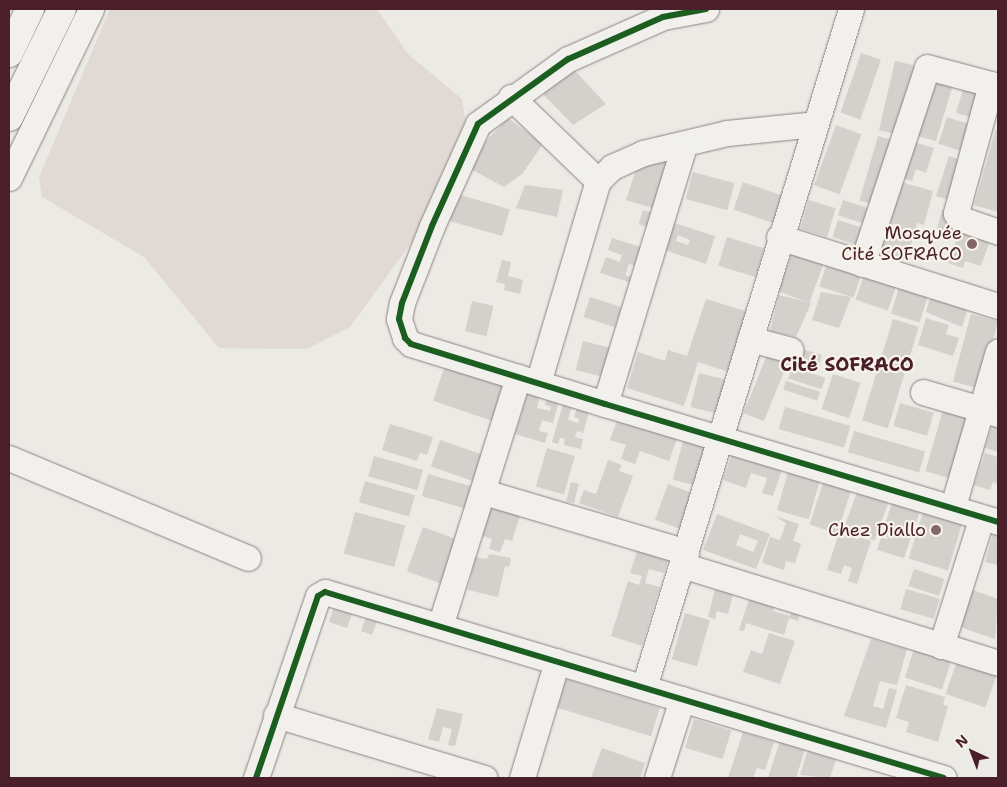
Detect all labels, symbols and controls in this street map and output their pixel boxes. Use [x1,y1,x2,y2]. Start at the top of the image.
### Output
place label: Mosquée Cité SOFRACO [841,223,962,266]
marker: Mosquée Cité SOFRACO [966,238,978,250]
district label: Cité SOFRACO [780,354,914,376]
place label: Chez Diallo [828,519,926,541]
marker: Chez Diallo [930,524,942,536]
north arrow [947,727,997,777]
text: N [952,731,972,751]

